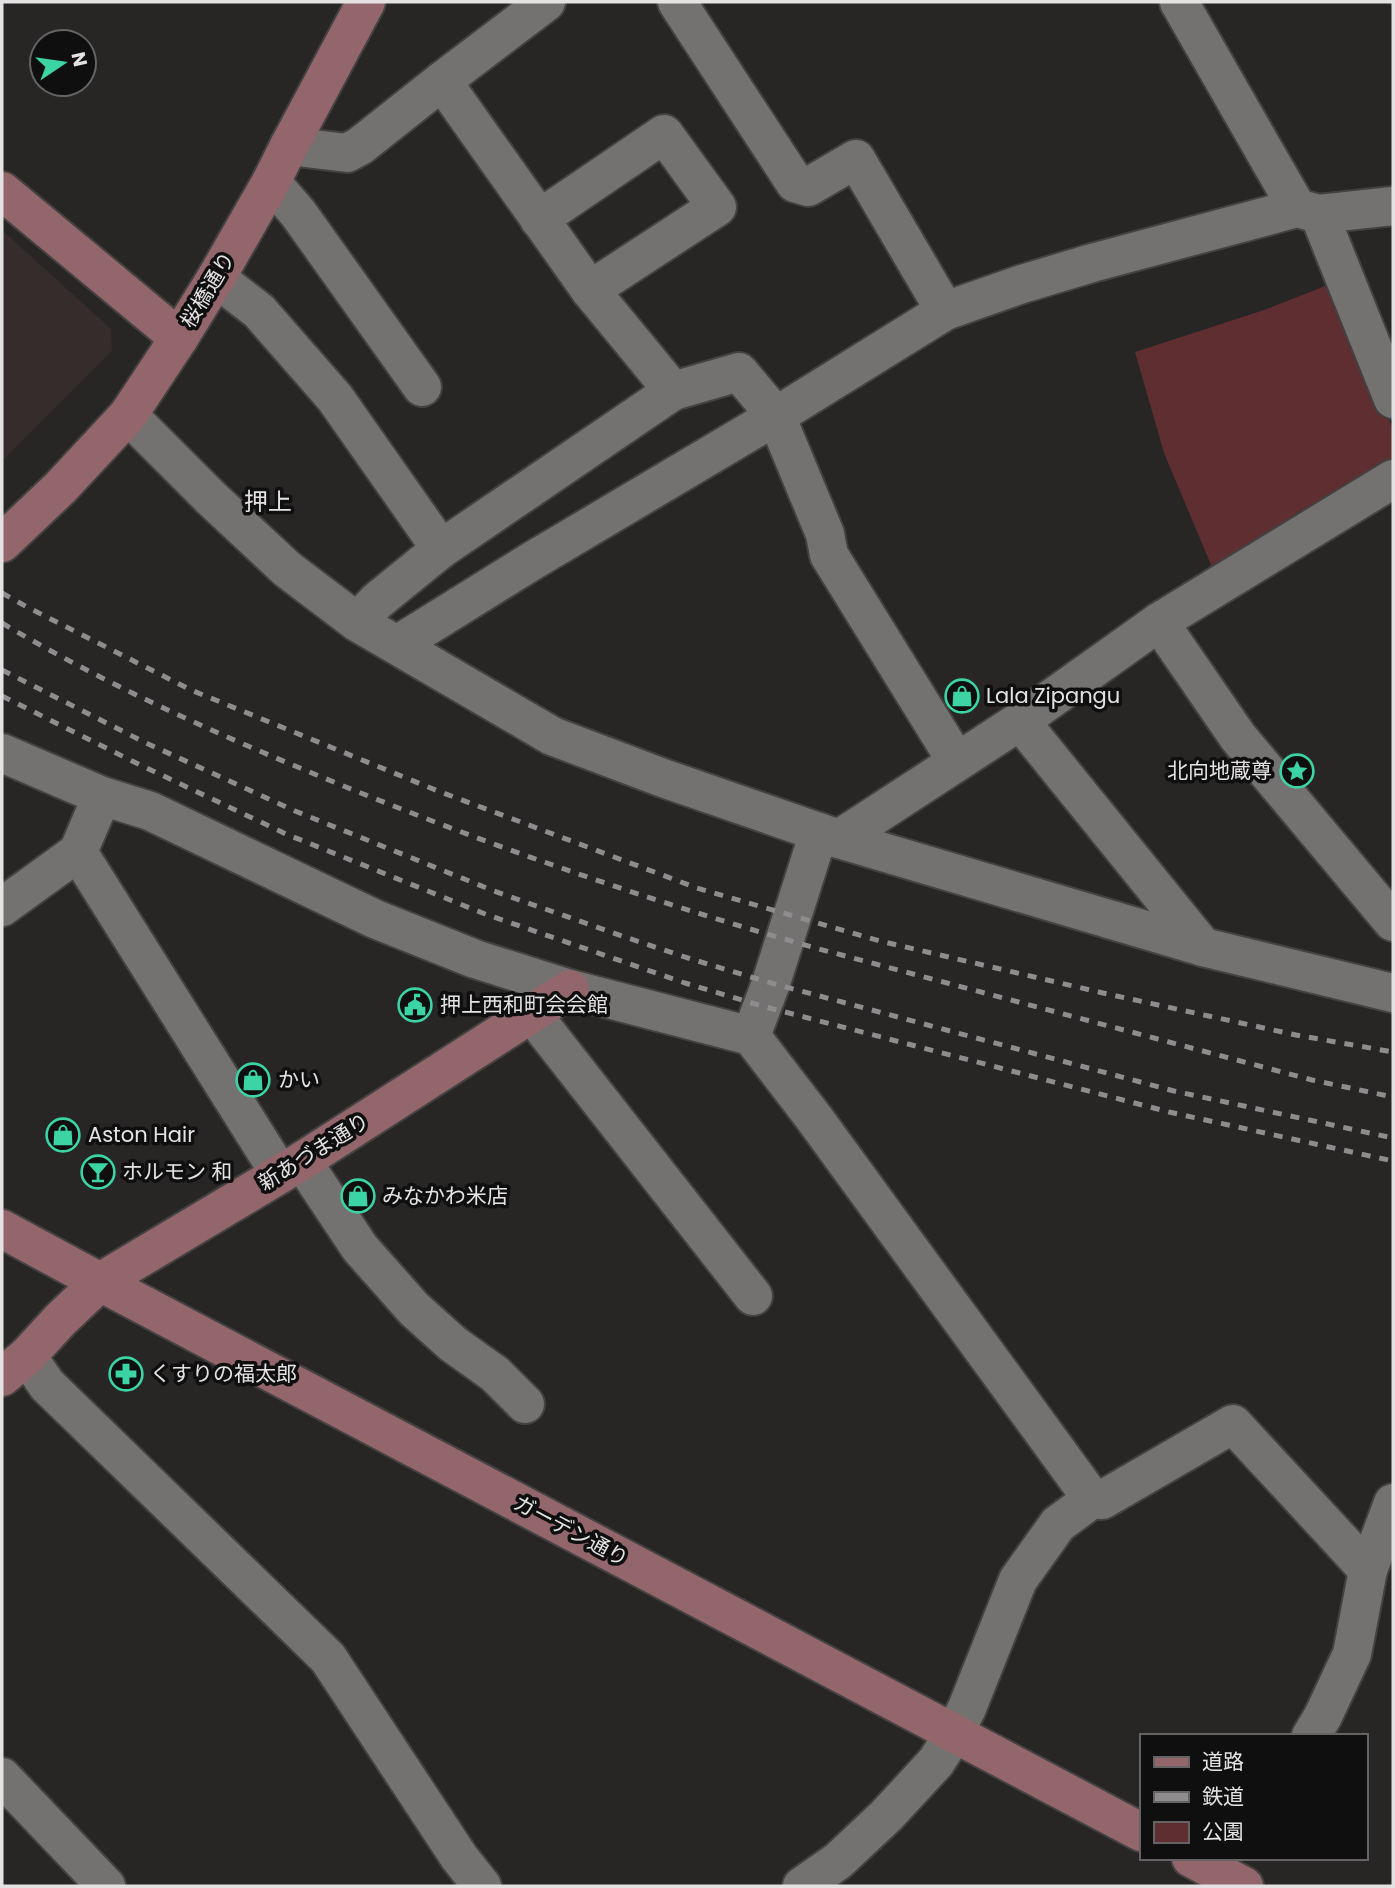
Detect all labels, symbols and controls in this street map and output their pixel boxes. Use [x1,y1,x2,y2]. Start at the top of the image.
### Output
north arrow [28,28,98,98]
text: N [64,49,94,69]
street label: 桜橋通り [174,246,242,333]
district label: 押上 [244,485,292,518]
shop icon: Lala Zipangu [943,677,981,715]
place label: Lala Zipangu [986,681,1120,710]
place icon: 北向地蔵尊 [1278,752,1316,790]
place label: 北向地蔵尊 [1167,756,1272,785]
public building icon: 押上西和町会会館 [396,986,434,1024]
place label: 押上西和町会会館 [440,990,608,1019]
shop icon: かい [234,1061,272,1099]
place label: かい [278,1065,320,1094]
street label: 新あづま通り [253,1106,375,1197]
shop icon: Aston Hair [44,1116,82,1154]
place label: Aston Hair [88,1120,195,1149]
bar icon: ホルモン 和 [79,1153,117,1191]
place label: ホルモン 和 [122,1157,233,1186]
shop icon: みなかわ米店 [339,1177,377,1215]
place label: みなかわ米店 [382,1181,508,1210]
pharmacy icon: くすりの福太郎 [107,1355,145,1393]
place label: くすりの福太郎 [150,1359,297,1388]
street label: ガーデン通り [509,1488,634,1573]
legend [1140,1734,1367,1860]
text: 道路 [1202,1747,1244,1776]
text: 鉄道 [1202,1782,1244,1811]
text: 公園 [1202,1817,1244,1846]

